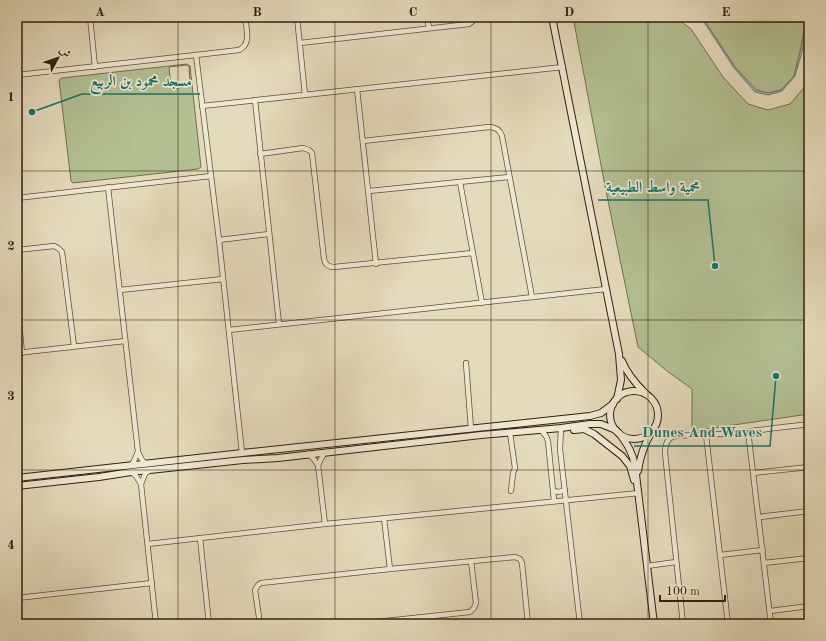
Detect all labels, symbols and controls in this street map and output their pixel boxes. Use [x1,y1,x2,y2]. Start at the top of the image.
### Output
text: A [95,6,105,19]
text: B [252,6,262,19]
text: C [409,6,417,19]
text: D [564,6,574,19]
text: E [722,6,731,19]
north arrow [38,38,78,78]
text: ش [57,45,72,60]
callout: مسجد محمود بن الربيع [82,67,200,94]
text: مسجد محمود بن الربيع [90,74,192,95]
text: 1 [7,91,15,104]
callout: محمية واسط الطبيعية [598,173,708,200]
text: محمية واسط الطبيعية [606,179,700,196]
text: 2 [7,240,15,253]
text: 3 [7,390,15,403]
callout: Dunes And Waves [634,419,770,446]
text: Dunes And Waves [642,426,762,441]
text: 4 [7,539,15,552]
scale bar [660,577,725,603]
text: 100 m [666,586,700,598]

